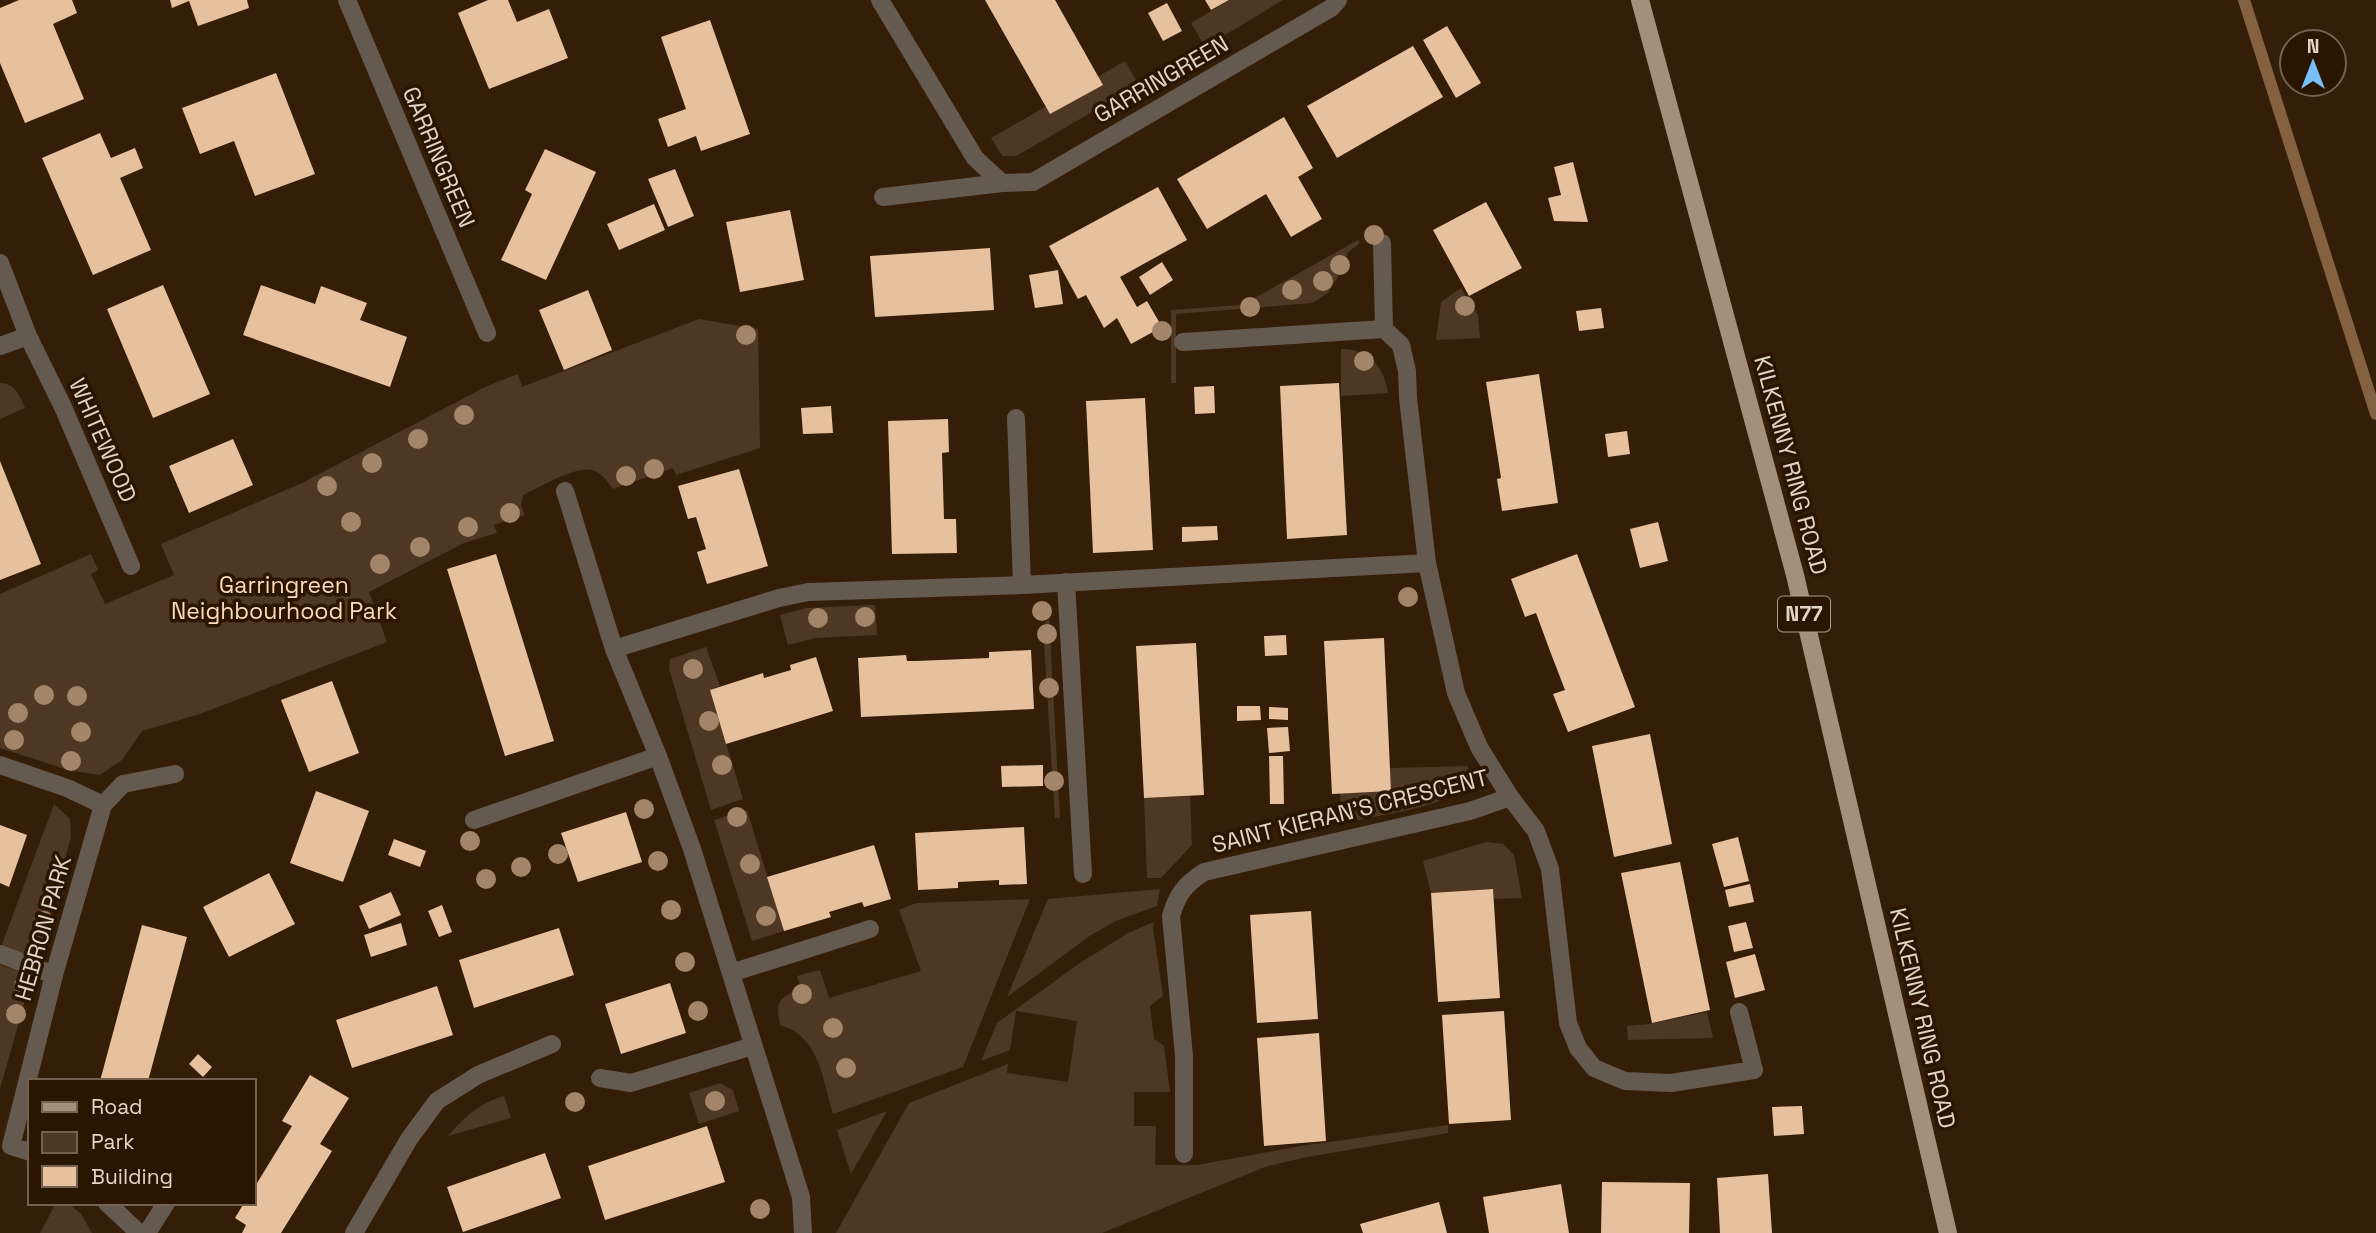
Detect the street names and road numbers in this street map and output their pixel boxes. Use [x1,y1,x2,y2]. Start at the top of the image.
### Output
street label: GARRINGREEN [1088,28,1234,130]
street label: GARRINGREEN [396,82,482,232]
street label: KILKENNY RING ROAD [1747,352,1835,578]
street label: WHITEWOOD [62,373,144,507]
road number: N77 [1778,596,1830,632]
street label: SAINT KIERAN'S CRESCENT [1209,762,1491,860]
street label: HEBRON PARK [8,852,78,1004]
street label: KILKENNY RING ROAD [1883,905,1963,1131]

